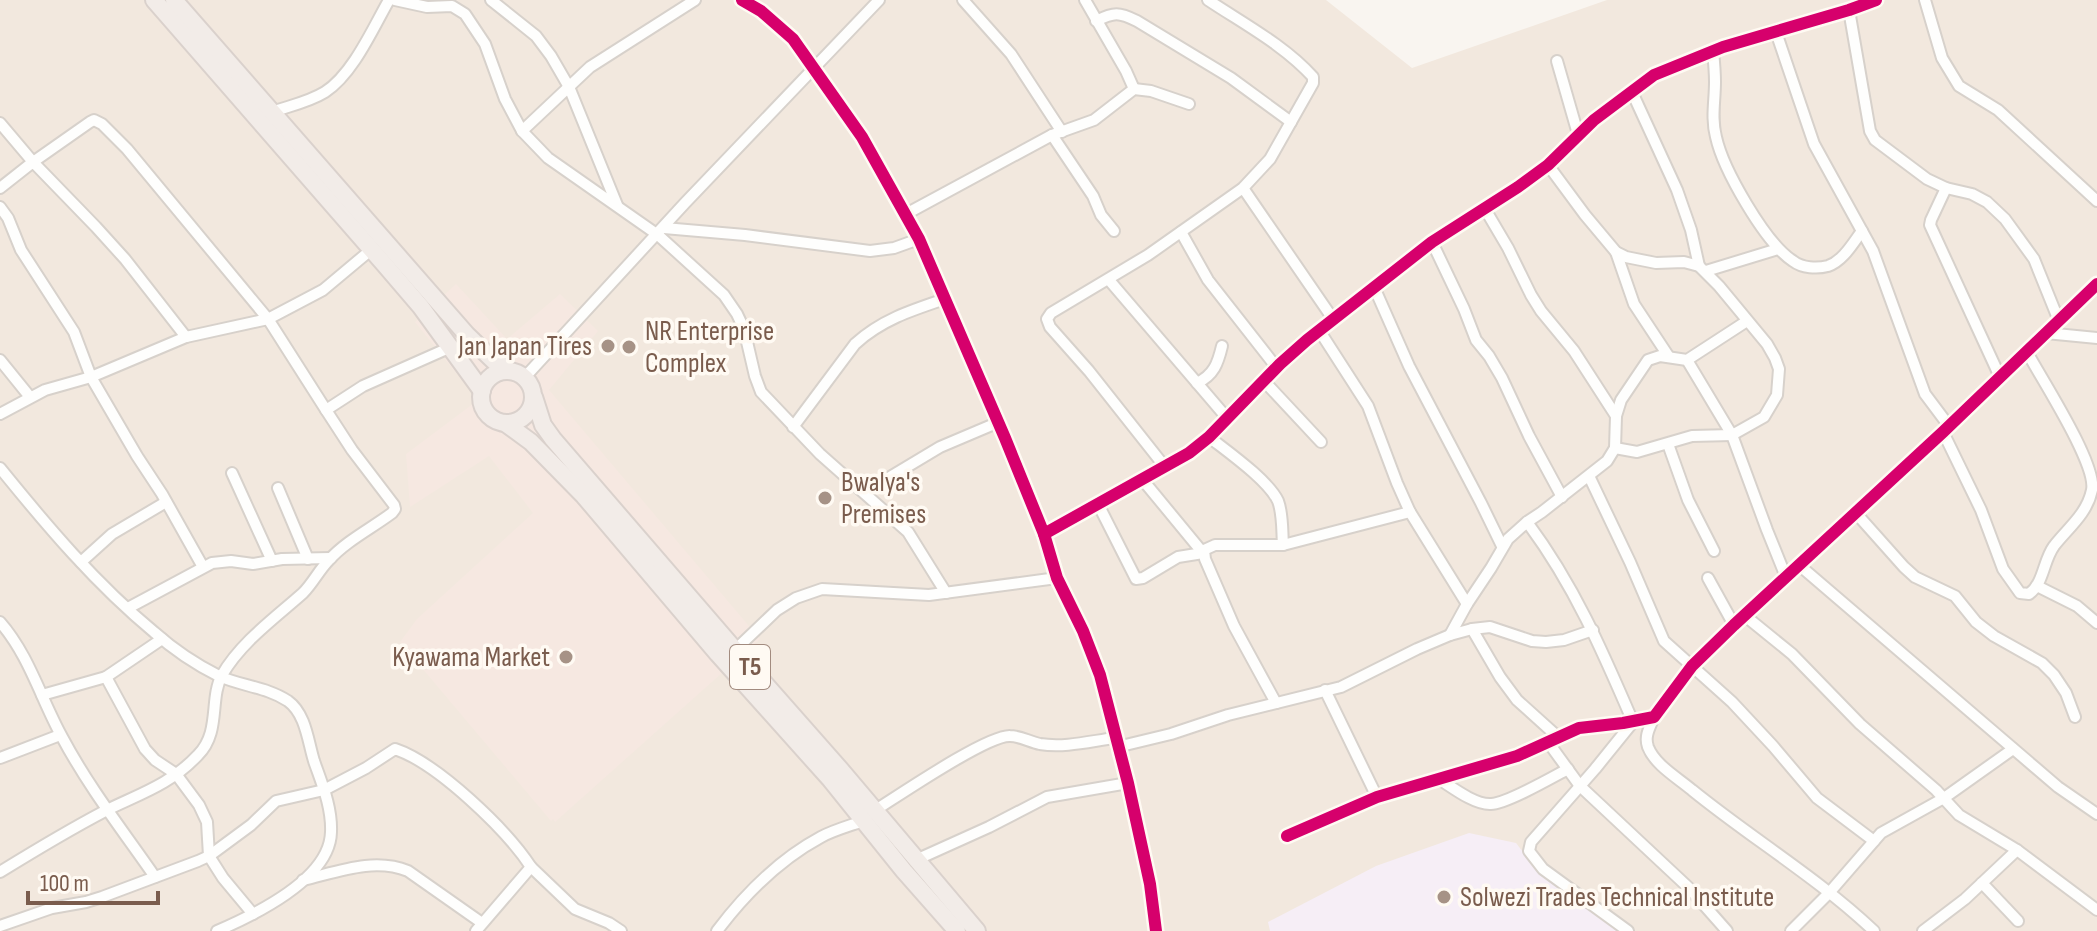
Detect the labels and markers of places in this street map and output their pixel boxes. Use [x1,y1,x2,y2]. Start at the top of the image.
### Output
place label: NR Enterprise Complex [645,315,774,380]
place label: Jan Japan Tires [457,330,592,363]
marker: Jan Japan Tires [599,337,617,355]
marker: NR Enterprise Complex [620,338,638,356]
place label: Bwalya's Premises [841,466,926,531]
marker: Bwalya's Premises [816,489,834,507]
place label: Kyawama Market [392,641,550,674]
marker: Kyawama Market [557,648,575,666]
place label: Solwezi Trades Technical Institute [1460,881,1774,914]
marker: Solwezi Trades Technical Institute [1435,888,1453,906]

